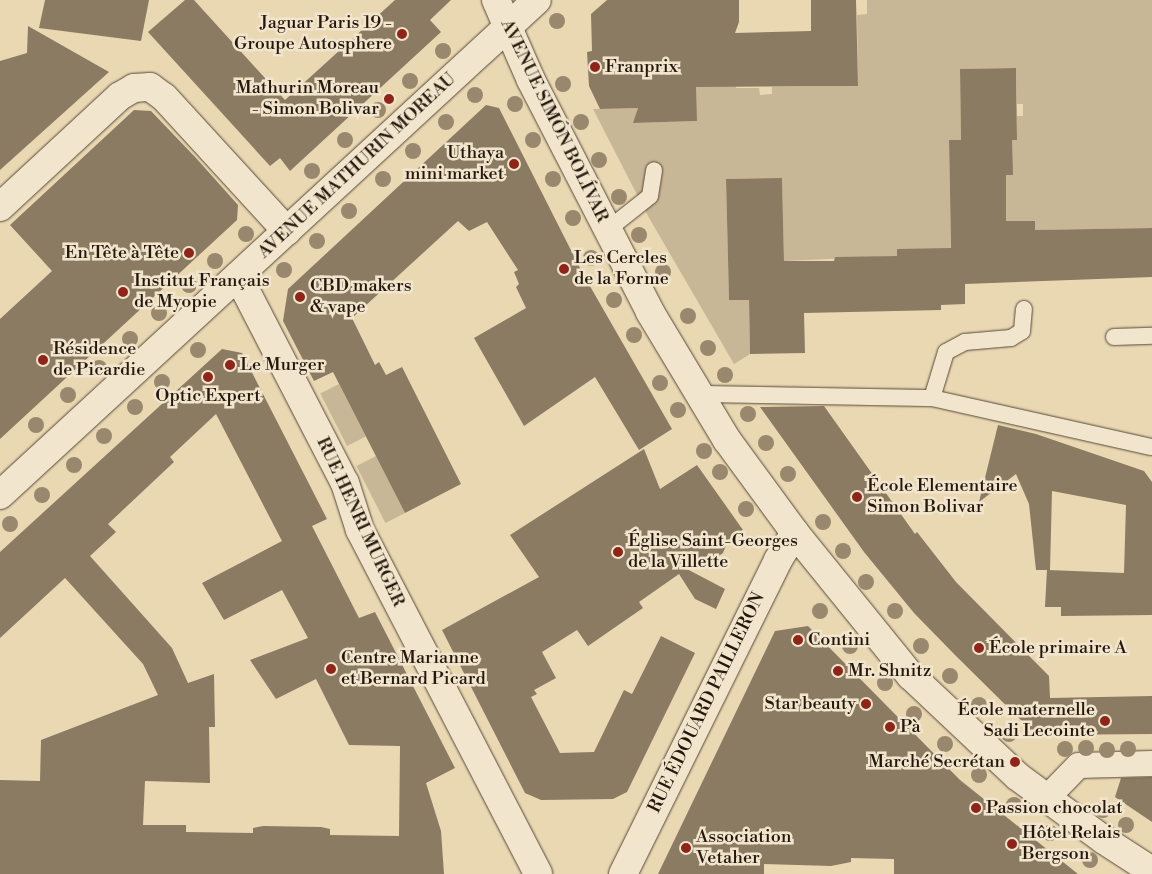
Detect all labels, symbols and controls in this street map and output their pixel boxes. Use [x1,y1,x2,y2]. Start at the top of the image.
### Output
place label: Jaguar Paris 19 - Groupe Autosphere [234,13,392,56]
street label: AVENUE SIMÓN BOLÍVAR [495,16,613,226]
marker: Jaguar Paris 19 - Groupe Autosphere [396,28,408,40]
place label: Franprix [605,56,678,78]
marker: Franprix [589,61,601,73]
street label: AVENUE MATHURIN MOREAU [254,69,460,263]
place label: Mathurin Moreau - Simon Bolivar [236,78,379,120]
marker: Mathurin Moreau - Simon Bolivar [383,93,395,105]
place label: Uthaya mini market [405,143,504,186]
marker: Uthaya mini market [508,158,520,170]
place label: En Tête à Tête [65,242,179,264]
marker: En Tête à Tête [183,247,195,259]
place label: Les Cercles de la Forme [574,248,669,290]
marker: Les Cercles de la Forme [558,263,570,275]
place label: Institut Français de Myopie [134,271,270,314]
place label: CBD makers & vape [310,276,412,318]
marker: Institut Français de Myopie [116,285,130,299]
marker: CBD makers & vape [294,291,306,303]
place label: Résidence de Picardie [53,339,145,382]
marker: Résidence de Picardie [37,354,49,366]
place label: Le Murger [240,354,324,376]
marker: Le Murger [224,359,236,371]
marker: Optic Expert [202,371,214,383]
place label: Optic Expert [155,385,261,407]
street label: RUE HENRI MURGER [311,434,409,610]
place label: École Elementaire Simon Bolivar [867,476,1018,518]
marker: École Elementaire Simon Bolivar [851,491,863,503]
place label: Église Saint-Georges de la Villette [628,531,798,574]
marker: Église Saint-Georges de la Villette [612,546,624,558]
street label: RUE ÉDOUARD PAILLERON [644,589,770,817]
place label: Contini [808,629,870,651]
marker: Contini [792,634,804,646]
place label: École primaire A [989,637,1127,659]
marker: École primaire A [973,642,985,654]
place label: Centre Marianne et Bernard Picard [341,648,486,691]
place label: Mr. Shnitz [848,660,931,682]
marker: Centre Marianne et Bernard Picard [325,663,337,675]
marker: Mr. Shnitz [832,665,844,677]
place label: Star beauty [765,693,856,715]
marker: Star beauty [860,698,872,710]
place label: École maternelle Sadi Lecointe [957,700,1095,742]
marker: École maternelle Sadi Lecointe [1099,715,1111,727]
place label: Pà [900,716,920,738]
marker: Pà [884,721,896,733]
place label: Marché Secrétan [868,751,1005,773]
marker: Marché Secrétan [1009,756,1021,768]
place label: Passion chocolat [986,797,1123,819]
marker: Passion chocolat [970,802,982,814]
place label: Hôtel Relais Bergson [1022,823,1120,866]
place label: Association Vetaher [696,827,792,870]
marker: Hôtel Relais Bergson [1006,838,1018,850]
marker: Association Vetaher [680,842,692,854]

